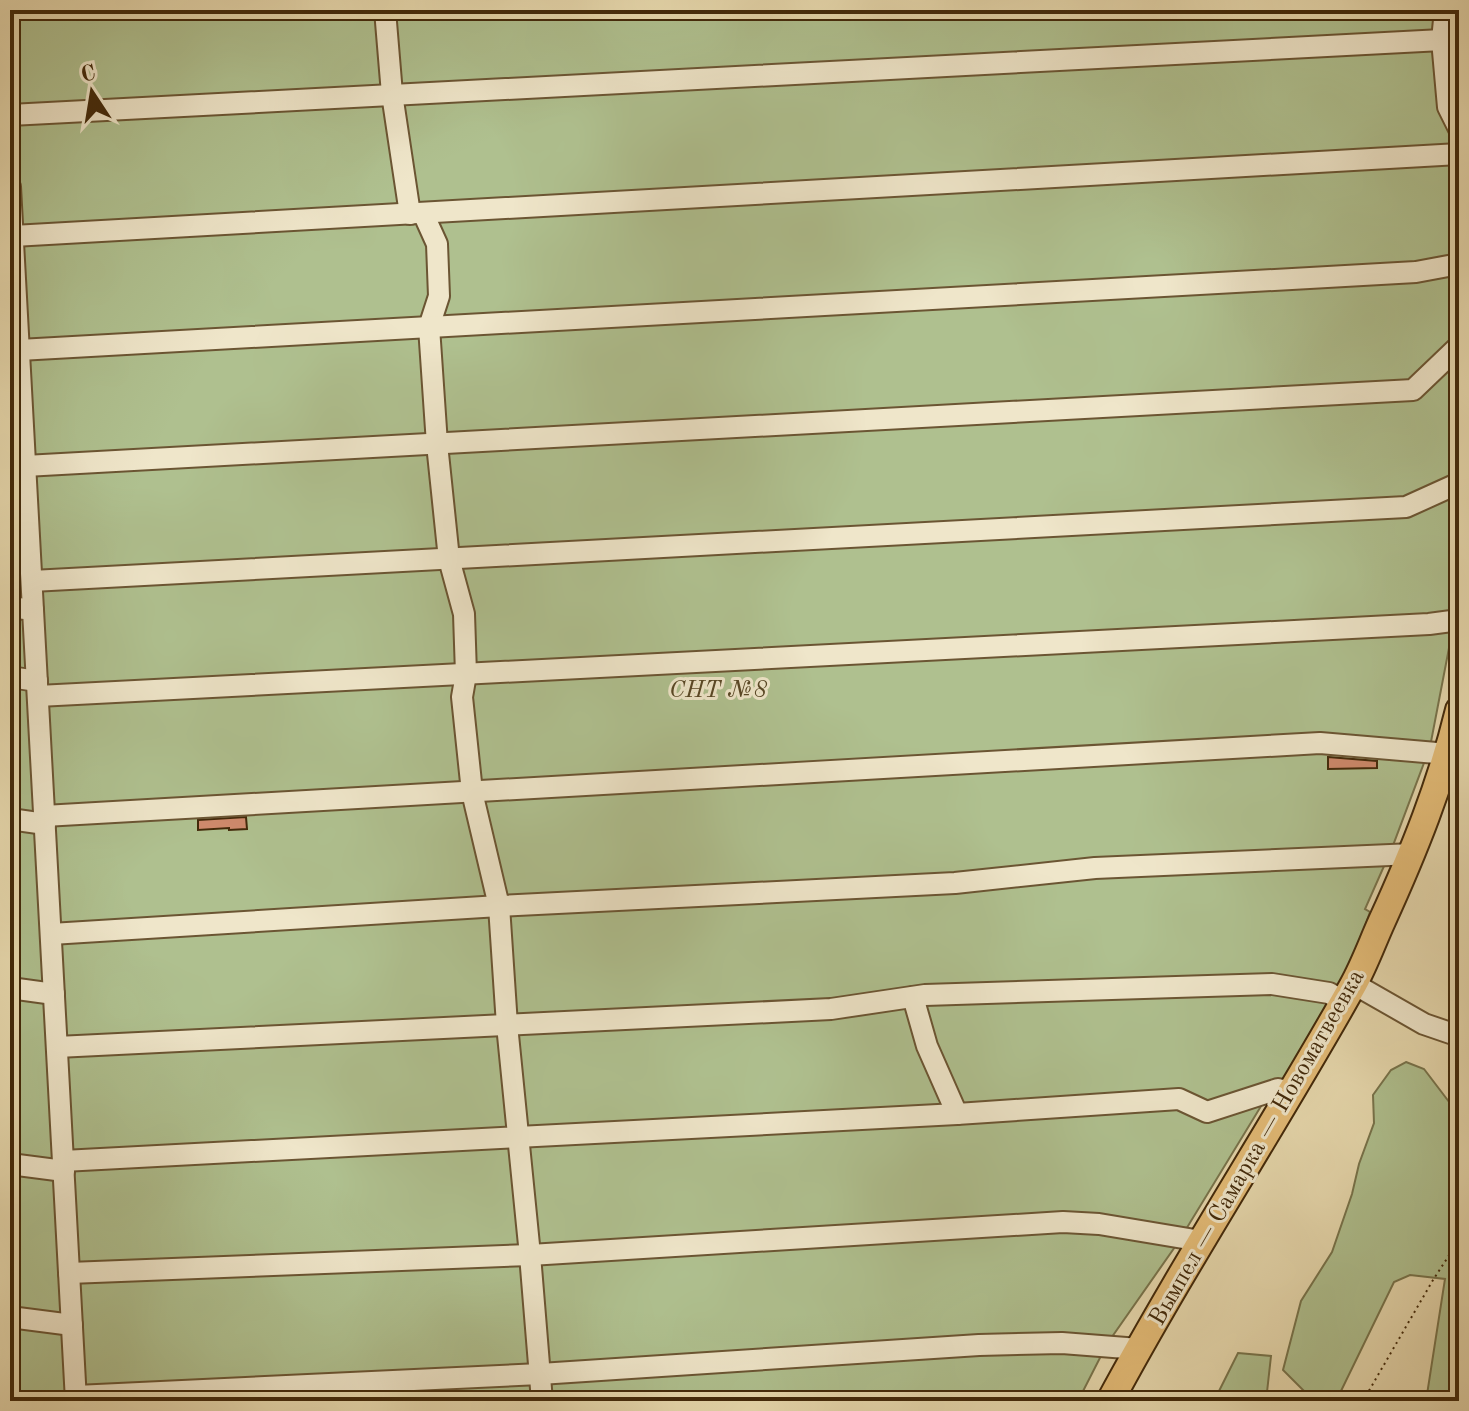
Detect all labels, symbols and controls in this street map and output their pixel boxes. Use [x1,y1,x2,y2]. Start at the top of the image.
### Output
north arrow [52,52,132,132]
text: С [79,62,98,87]
park label: СНТ №8 [669,679,767,703]
street label: Вымпел — Самарка — Новоматвеевка [1146,966,1370,1330]

